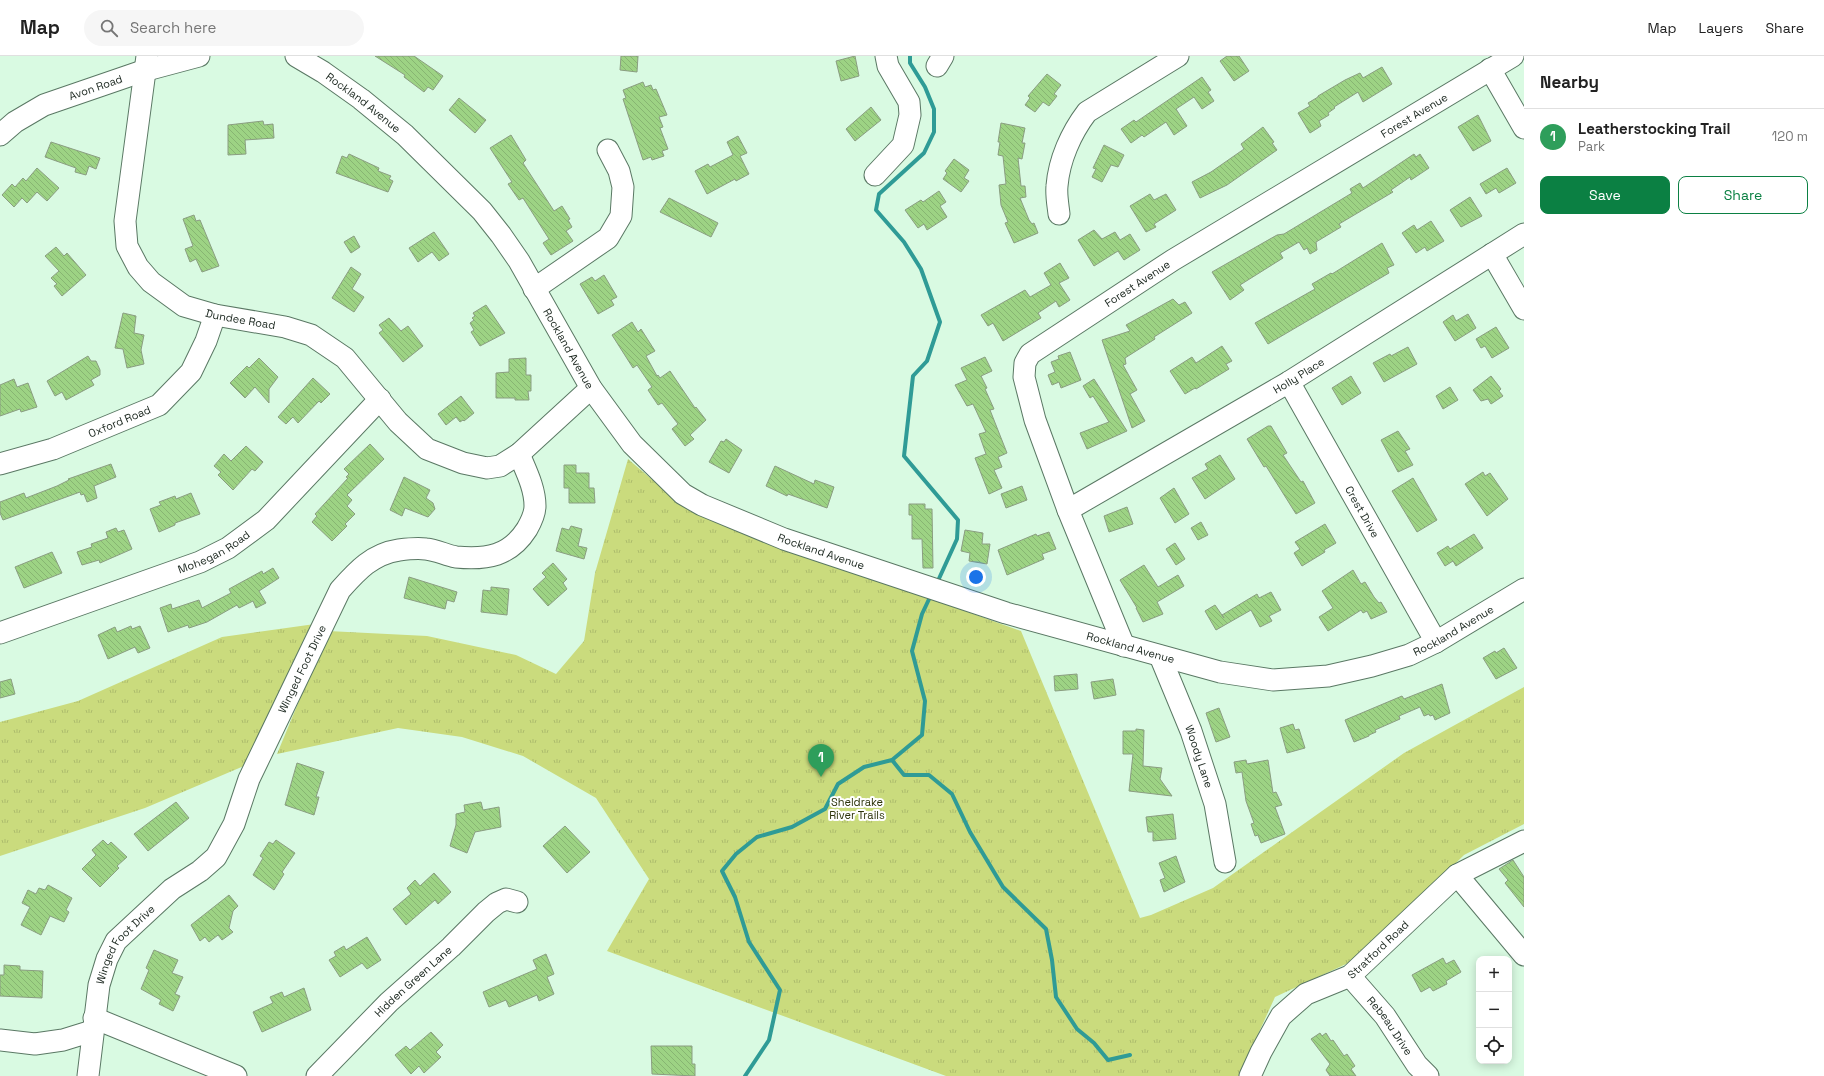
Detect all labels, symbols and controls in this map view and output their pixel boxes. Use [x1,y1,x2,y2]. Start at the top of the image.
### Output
search box [84,10,364,46]
text: Map [20,15,60,40]
icon: search [98,17,120,39]
text: Search here [130,18,216,37]
text: Map [1647,19,1677,37]
text: Layers [1699,19,1743,37]
text: Share [1765,19,1804,37]
street label: Rockland Avenue [323,69,404,136]
text: Nearby [1540,71,1599,93]
street label: Avon Road [67,72,124,103]
street label: Forest Avenue [1378,90,1450,141]
text: Leatherstocking Trail [1578,119,1731,138]
text: 1 [1550,128,1556,145]
text: 120 m [1772,128,1808,145]
text: Park [1578,138,1605,155]
button: Save [1540,176,1670,214]
button: Share [1678,176,1808,214]
street label: Forest Avenue [1102,257,1173,310]
street label: Dundee Road [204,306,277,332]
street label: Rockland Avenue [540,306,597,392]
street label: Holly Place [1271,355,1327,397]
street label: Oxford Road [86,402,153,441]
street label: Crest Drive [1342,483,1383,540]
street label: Mohegan Road [176,527,252,576]
street label: Rockland Avenue [776,530,866,572]
your location [966,567,986,587]
street label: Rockland Avenue [1411,602,1496,659]
street label: Winged Foot Drive [275,623,329,715]
street label: Rockland Avenue [1085,629,1176,666]
street label: Woody Lane [1182,723,1216,790]
pin: 1 [808,744,834,777]
park label: Sheldrake River Trails [829,795,885,822]
street label: Winged Foot Drive [93,902,157,986]
street label: Stratford Road [1345,917,1412,982]
street label: Hidden Green Lane [371,943,455,1020]
map controls [1476,956,1512,1064]
button: + [1476,956,1512,992]
button: − [1476,992,1512,1028]
street label: Rebeau Drive [1364,994,1416,1058]
button: locate [1476,1028,1512,1064]

